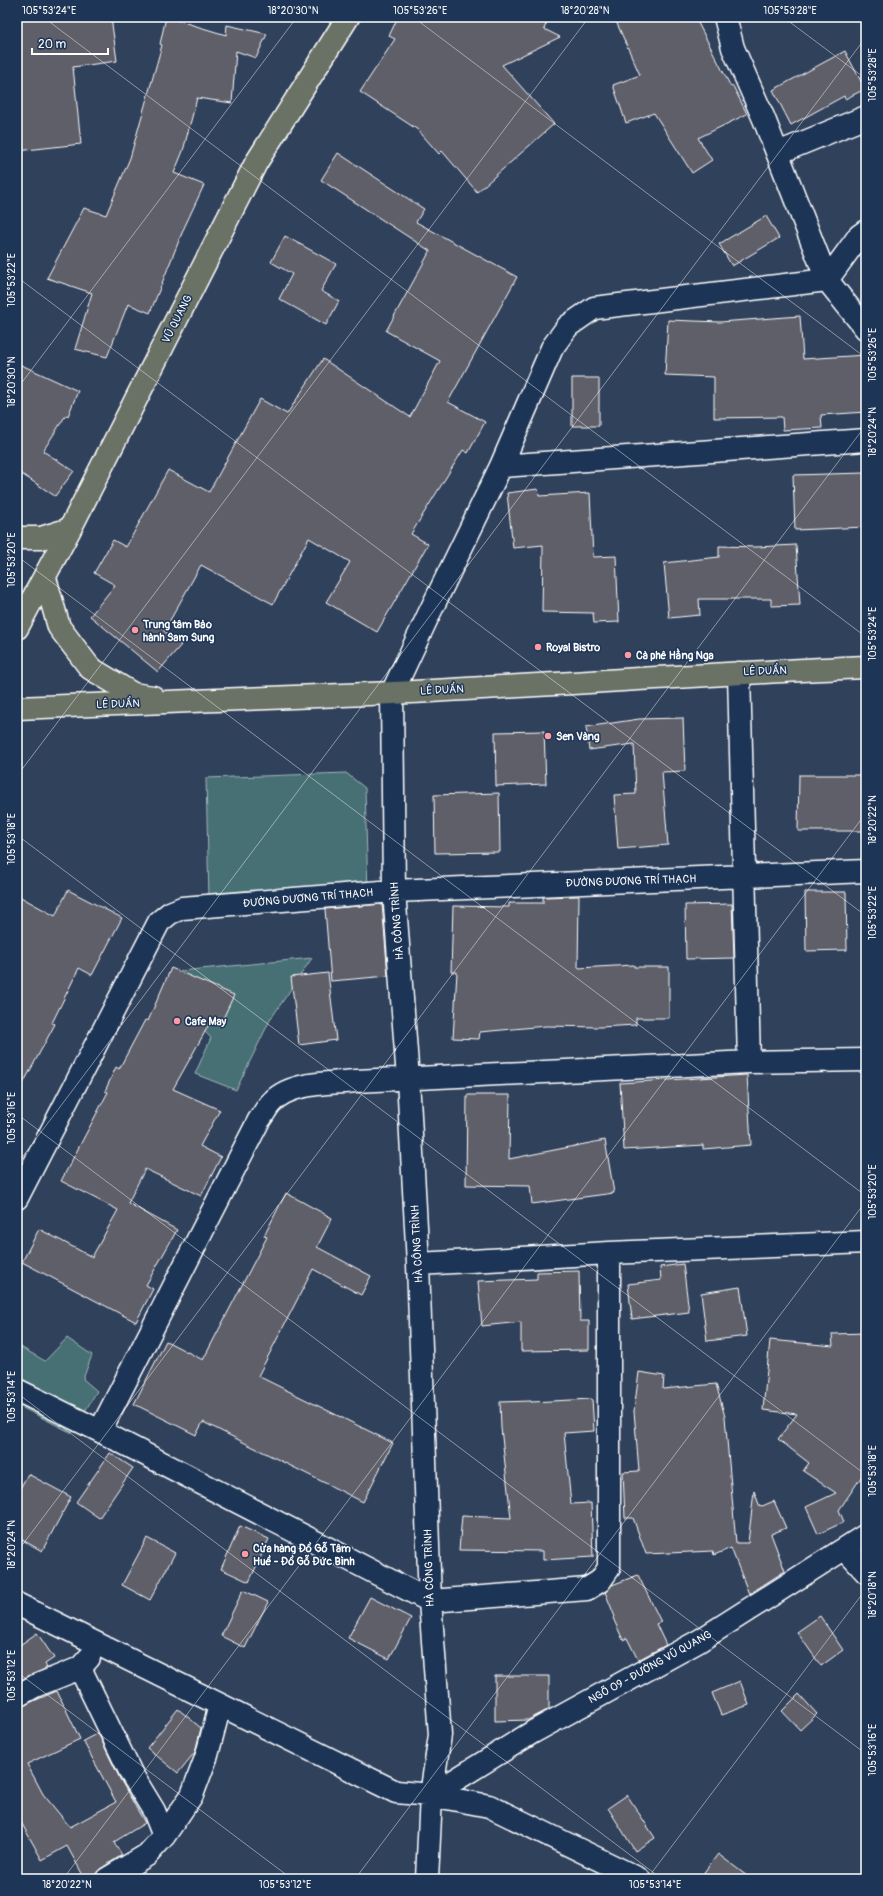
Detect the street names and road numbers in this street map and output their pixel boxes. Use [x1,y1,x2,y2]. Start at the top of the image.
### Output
street label: VŨ QUANG [159,293,195,345]
street label: LÊ DUẨN [743,663,787,678]
street label: LÊ DUẨN [420,681,464,698]
street label: LÊ DUẨN [96,696,140,711]
street label: ĐƯỜNG DƯƠNG TRÍ THẠCH [566,872,697,890]
street label: HÀ CÔNG TRÌNH [387,882,406,960]
street label: ĐƯỜNG DƯƠNG TRÍ THẠCH [242,886,374,910]
street label: HÀ CÔNG TRÌNH [407,1205,426,1283]
street label: HÀ CÔNG TRÌNH [420,1529,437,1607]
street label: NGÕ 09 - ĐƯỜNG VŨ QUANG [586,1628,714,1706]

